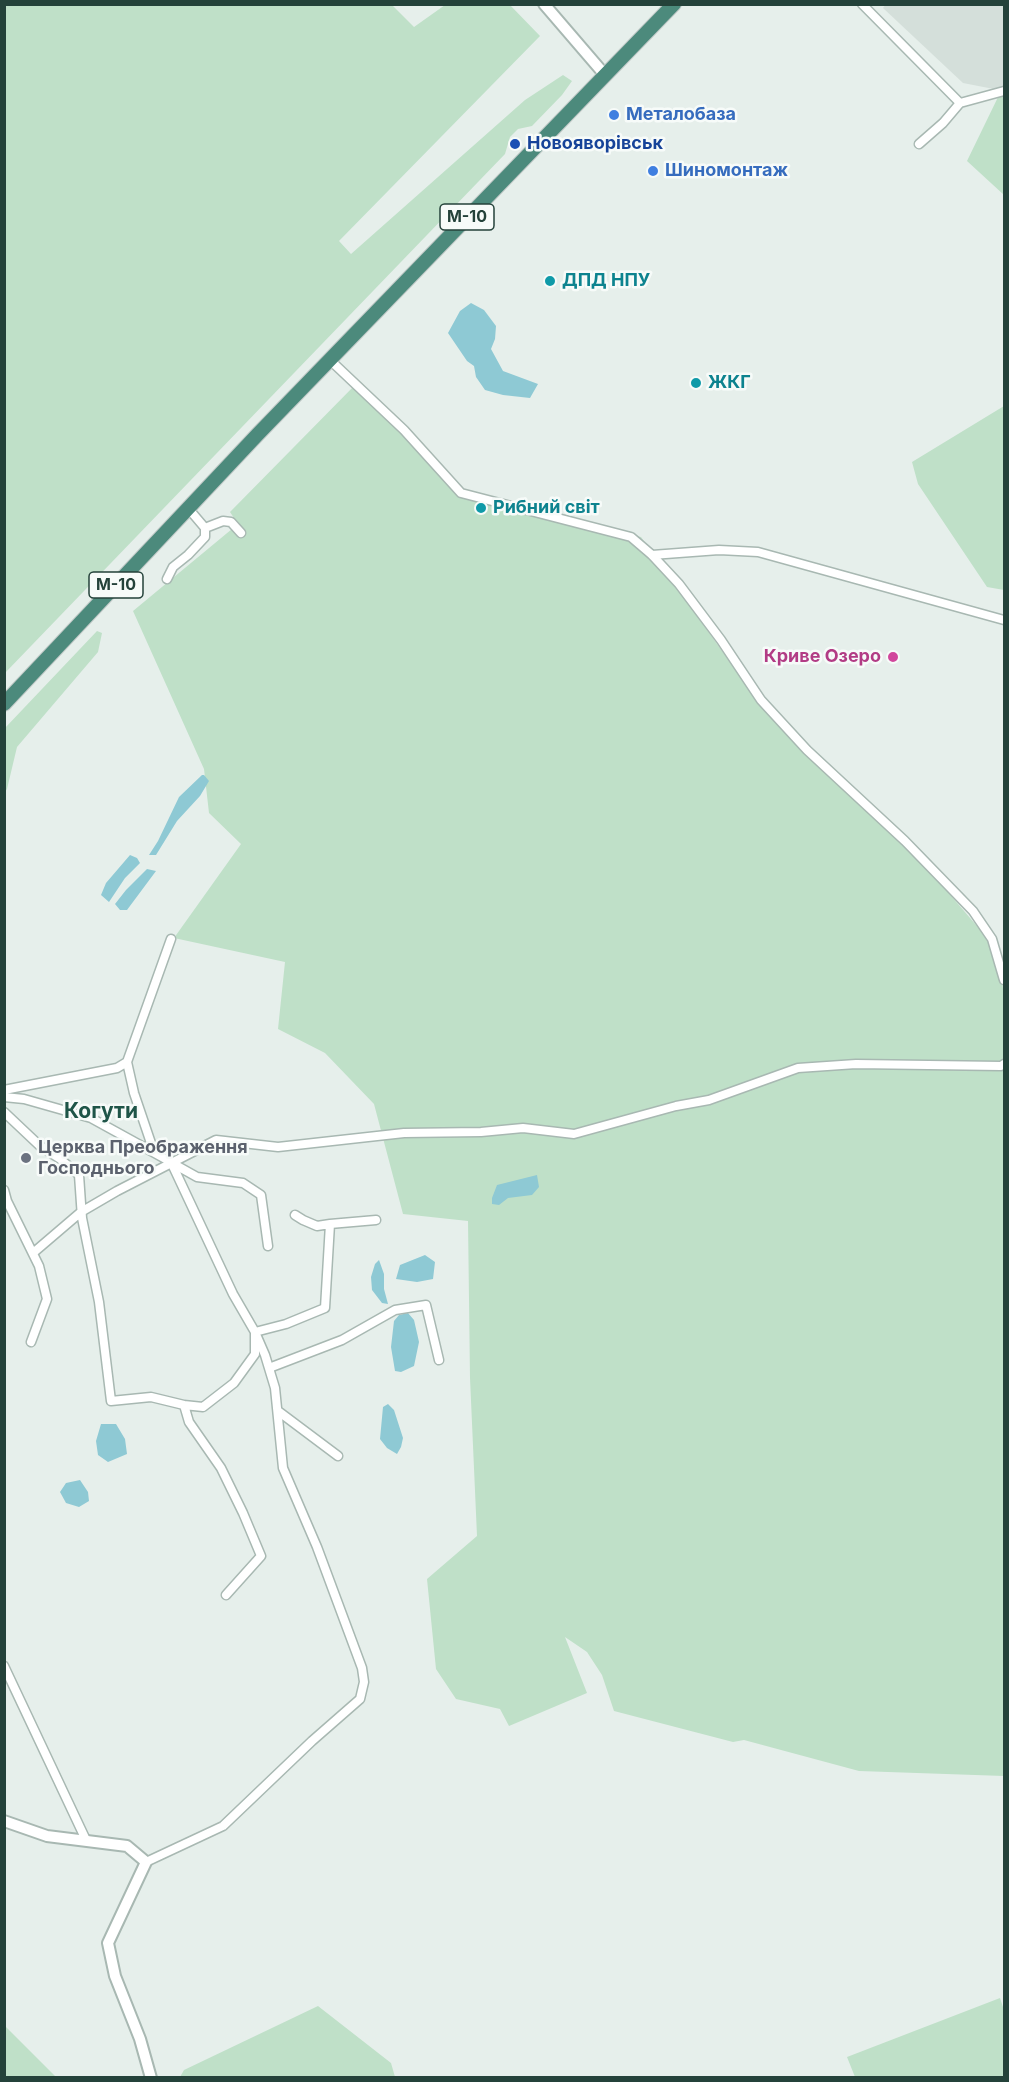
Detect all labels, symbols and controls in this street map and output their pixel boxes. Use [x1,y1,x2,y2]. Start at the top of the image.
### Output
place label: Металобаза [626,104,736,126]
marker: Металобаза [607,108,621,122]
place label: Новояворівськ [527,133,663,155]
marker: Новояворівськ [508,137,522,151]
place label: Шиномонтаж [665,160,788,182]
marker: Шиномонтаж [646,164,660,178]
road number: М-10 [440,204,494,230]
place label: ДПД НПУ [562,270,650,292]
marker: ДПД НПУ [543,274,557,288]
place label: ЖКГ [708,372,751,394]
marker: ЖКГ [689,376,703,390]
place label: Рибний світ [493,497,600,519]
marker: Рибний світ [474,501,488,515]
road number: М-10 [89,572,143,598]
place label: Криве Озеро [764,646,881,668]
marker: Криве Озеро [886,650,900,664]
district label: Когути [64,1099,138,1125]
place label: Церква Преображення Господнього [38,1137,248,1180]
marker: Церква Преображення Господнього [19,1151,33,1165]

